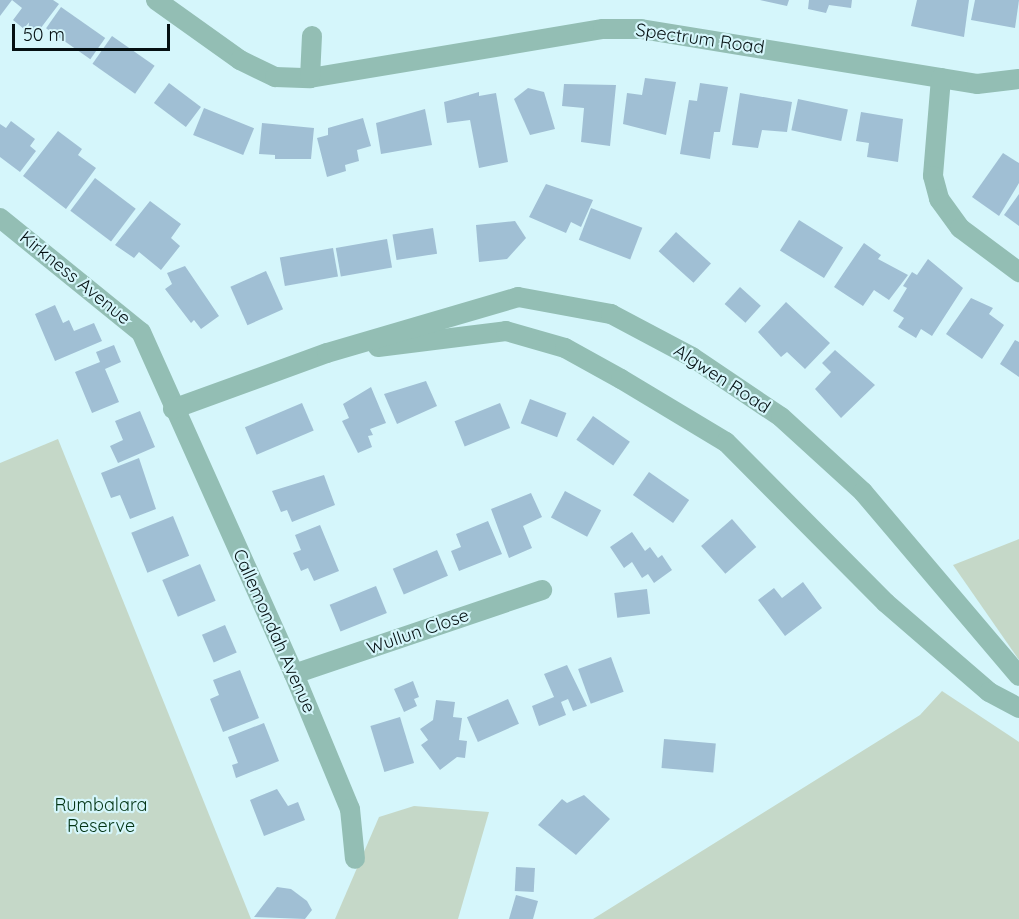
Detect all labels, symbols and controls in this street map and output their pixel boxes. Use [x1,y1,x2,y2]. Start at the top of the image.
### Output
scale bar [15,12,172,50]
street label: Spectrum Road [634,19,766,59]
text: 50 m [23,23,65,46]
street label: Kirkness Avenue [15,227,135,329]
street label: Algwen Road [670,340,774,418]
street label: Callemondah Avenue [228,546,320,716]
street label: Wullun Close [364,604,472,660]
park label: Rumbalara Reserve [54,795,148,838]

